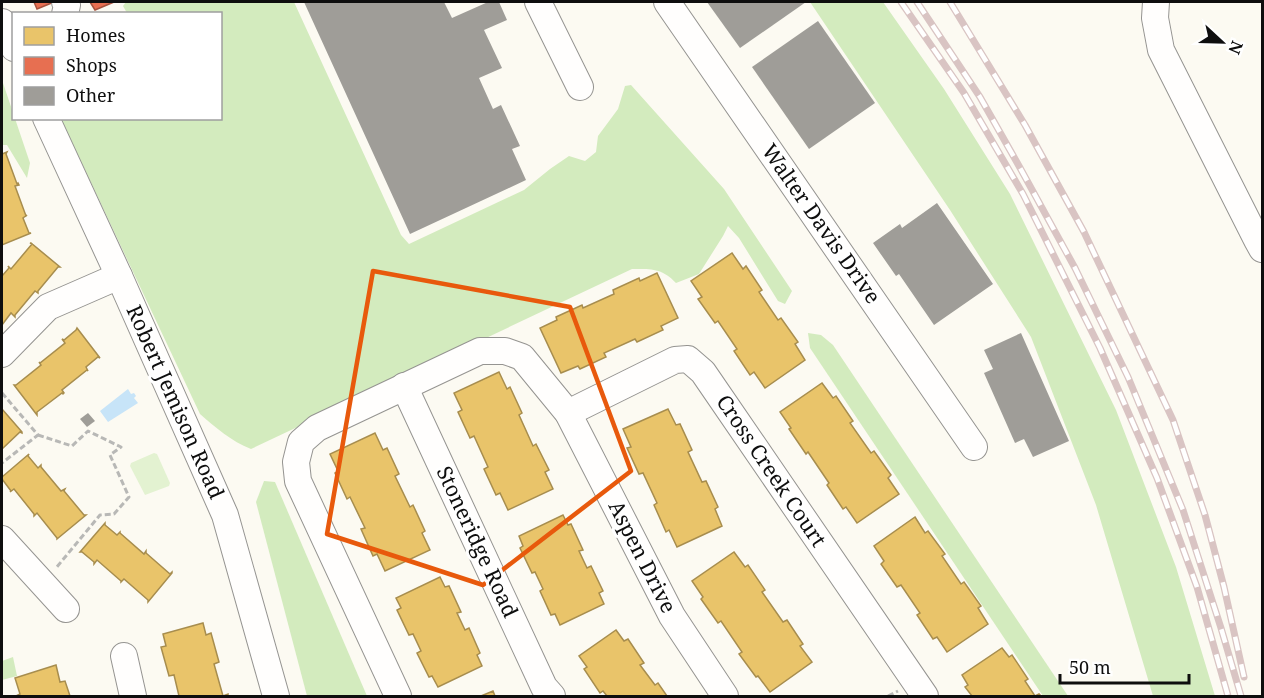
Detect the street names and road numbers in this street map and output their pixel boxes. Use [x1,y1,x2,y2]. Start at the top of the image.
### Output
street label: Walter Davis Drive [756,138,887,309]
street label: Robert Jemison Road [121,300,231,503]
street label: Cross Creek Court [710,389,833,552]
street label: Stoneridge Road [431,461,525,622]
street label: Aspen Drive [603,496,683,618]

